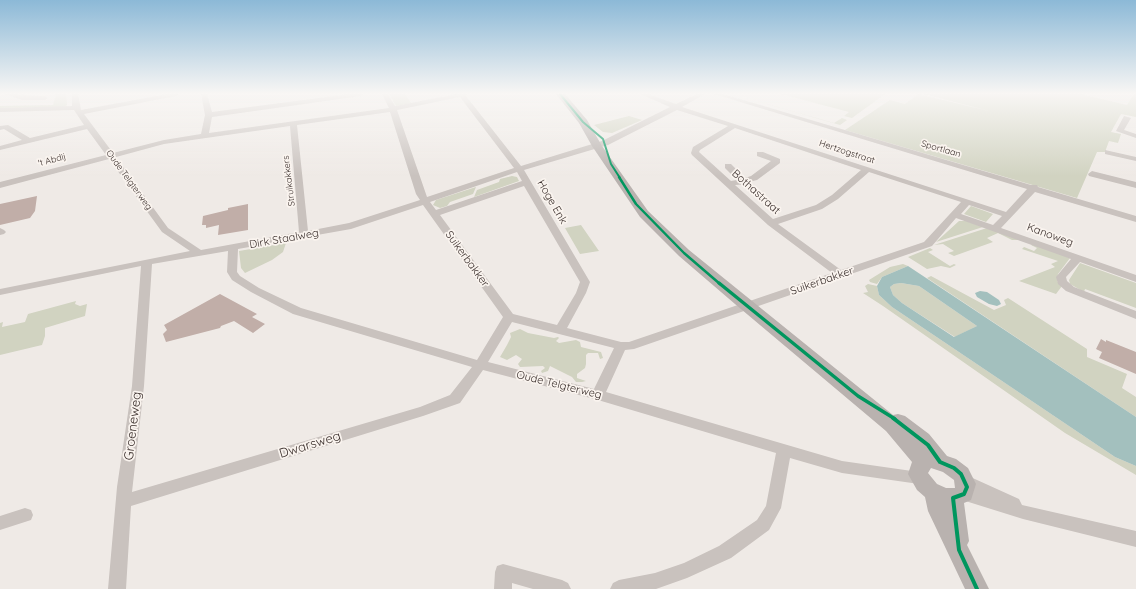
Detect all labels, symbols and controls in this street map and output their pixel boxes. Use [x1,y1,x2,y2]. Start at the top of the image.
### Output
street label: Hertzogstraat [818,138,876,166]
street label: Sportlaan [920,138,962,160]
street label: Oude Telgterweg [104,148,154,212]
street label: 't Abdij [37,151,67,169]
street label: Struikakkers [281,155,297,207]
street label: Bothastraat [729,167,783,217]
street label: Hoge Enk [534,178,570,226]
street label: Kanoweg [1025,221,1075,249]
street label: Dirk Staalweg [248,226,320,252]
street label: Suikerbakker [442,228,492,290]
street label: Suikerbakker [789,264,855,298]
street label: Oude Telgterweg [515,368,603,402]
street label: Groeneweg [121,391,145,461]
street label: Dwarsweg [277,428,343,462]

